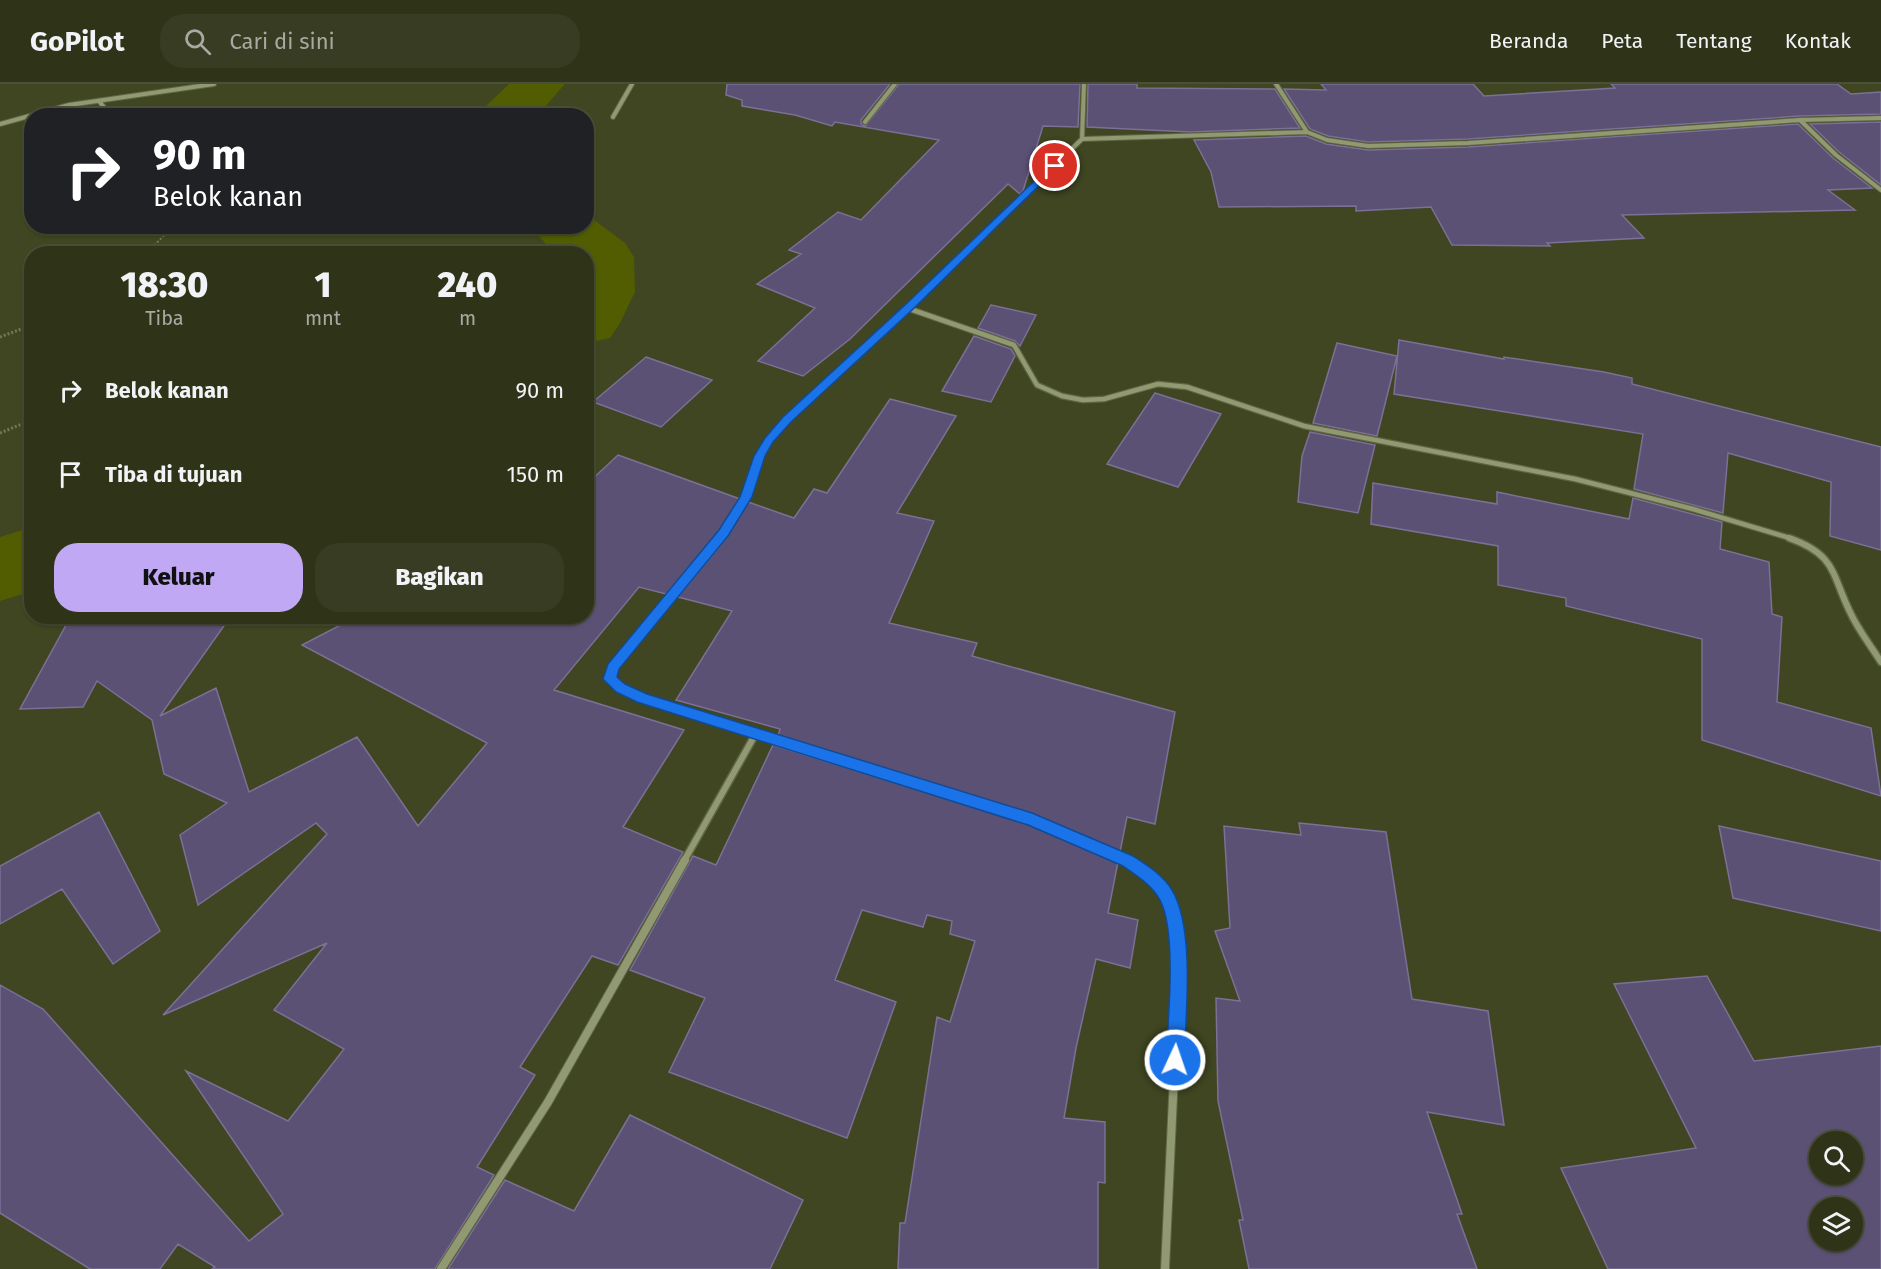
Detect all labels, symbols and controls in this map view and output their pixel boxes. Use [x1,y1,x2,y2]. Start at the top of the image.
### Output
search box [160,14,580,68]
text: GoPilot [30,25,124,58]
icon: search [181,25,214,58]
text: Cari di sini [229,28,335,55]
text: Beranda [1489,28,1568,54]
text: Peta [1601,28,1643,54]
text: Tentang [1676,28,1752,54]
text: Kontak [1785,28,1851,54]
text: 90 m [153,130,247,180]
icon: right [54,132,132,210]
pin [1029,140,1080,191]
icon: arrive [1038,149,1071,182]
text: Belok kanan [153,181,303,213]
text: 18:30 [121,263,208,307]
text: 1 [314,263,332,307]
text: 240 [438,263,497,307]
text: Tiba [145,306,184,330]
text: mnt [305,306,341,330]
text: m [459,306,476,330]
icon: right [54,374,87,407]
text: Belok kanan [105,377,229,404]
text: 90 m [515,377,564,404]
icon: arrive [54,458,87,491]
text: Tiba di tujuan [105,461,242,488]
text: 150 m [506,461,564,488]
button: Keluar [54,543,303,612]
button: Bagikan [315,543,564,612]
position arrow [1143,1028,1207,1092]
map controls [1809,1131,1863,1251]
button: search [1809,1131,1863,1185]
button: layers [1809,1197,1863,1251]

